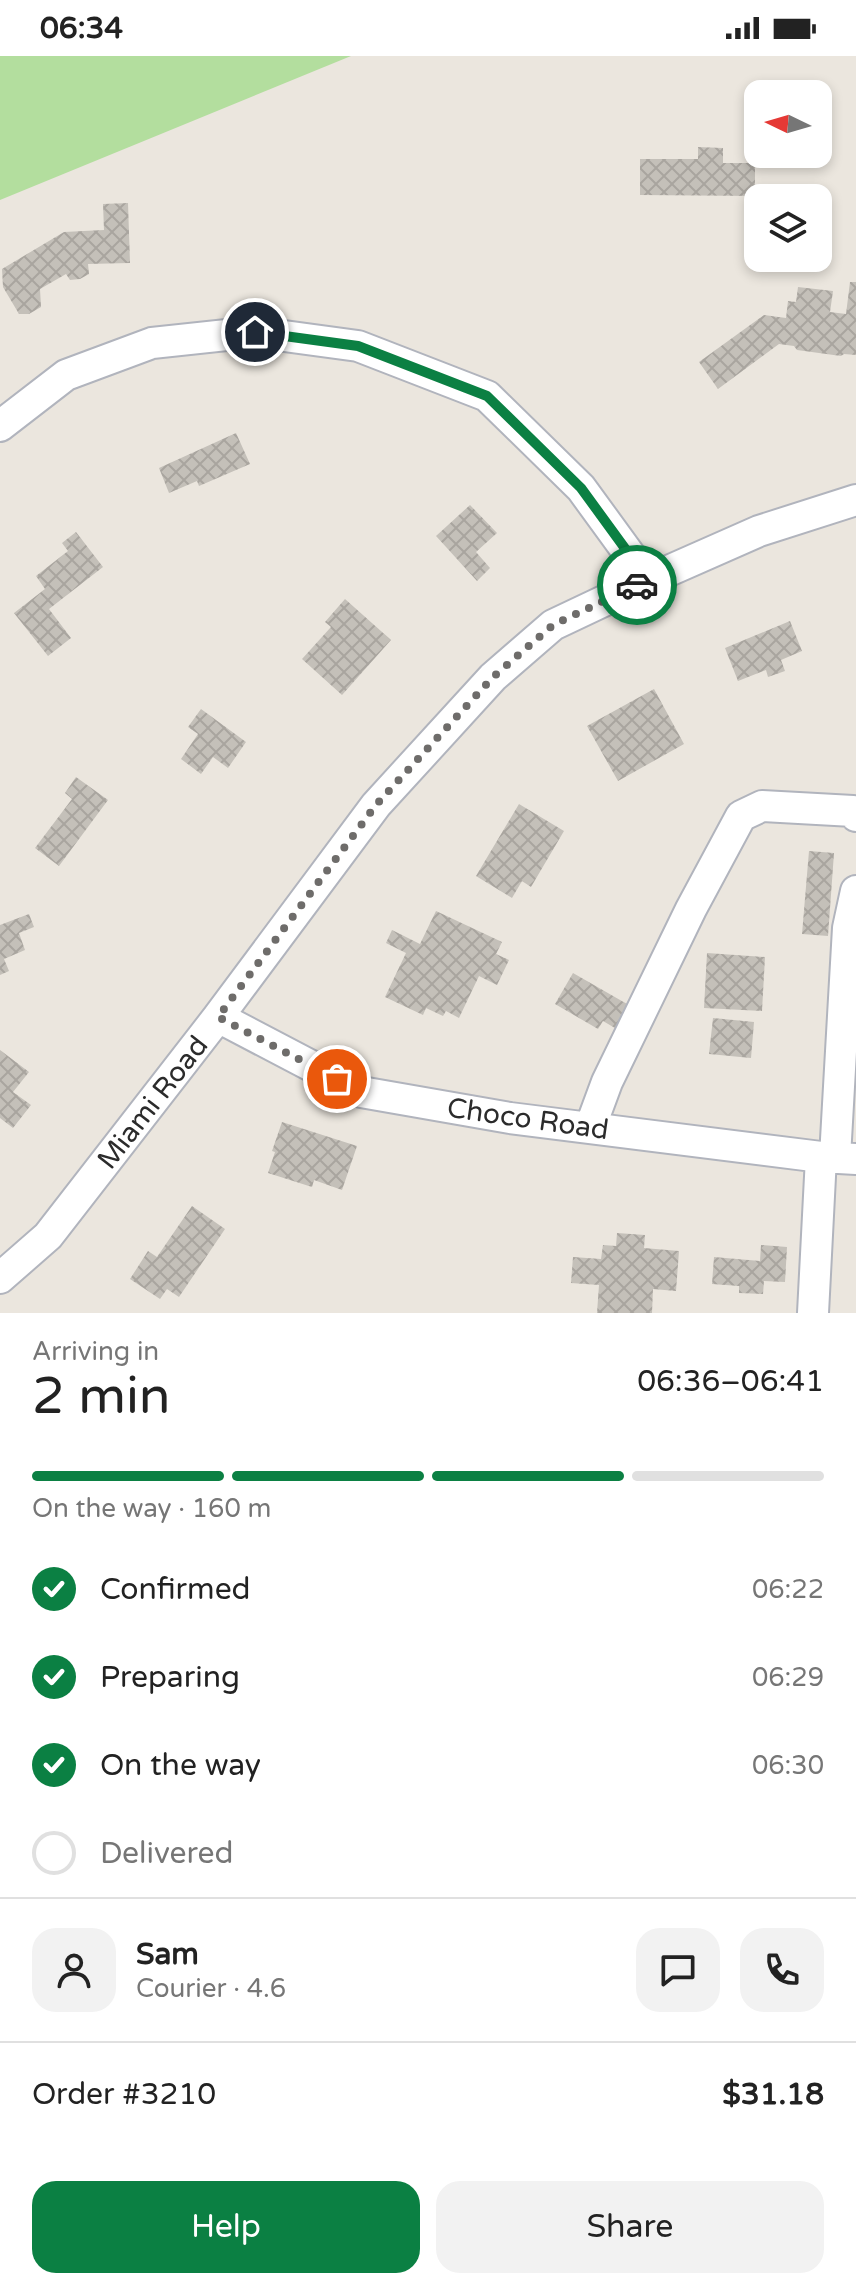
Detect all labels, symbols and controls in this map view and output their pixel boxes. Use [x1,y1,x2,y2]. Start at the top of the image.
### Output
text: 06:34 [40,10,123,47]
north arrow [744,80,832,168]
map controls [744,80,832,272]
button: layers [744,184,832,272]
pin [221,298,289,366]
icon: home [233,310,277,354]
courier [597,545,677,625]
icon: car [615,563,659,607]
street label: Miami Road [90,1029,215,1176]
pin [303,1045,371,1113]
icon: bag [315,1057,359,1101]
street label: Choco Road [445,1091,611,1147]
text: Arriving in [32,1336,159,1367]
text: 06:36–06:41 [637,1363,824,1400]
text: 2 min [32,1365,171,1428]
text: On the way · 160 m [32,1493,271,1524]
icon: check [32,1567,76,1611]
text: Confirmed [100,1571,251,1608]
text: 06:22 [752,1574,824,1605]
icon: check [32,1655,76,1699]
text: Preparing [100,1659,240,1696]
text: 06:29 [752,1662,824,1693]
icon: check [32,1743,76,1787]
text: On the way [100,1747,261,1784]
text: 06:30 [752,1750,824,1781]
text: Delivered [100,1835,234,1872]
button: person [32,1928,116,2012]
button: chat [636,1928,720,2012]
button: phone [740,1928,824,2012]
text: Sam [136,1936,199,1973]
text: Courier · 4.6 [136,1973,286,2004]
text: Order #3210 [32,2076,216,2113]
text: $31.18 [722,2076,824,2113]
button: Help [32,2181,420,2273]
button: Share [436,2181,824,2273]

